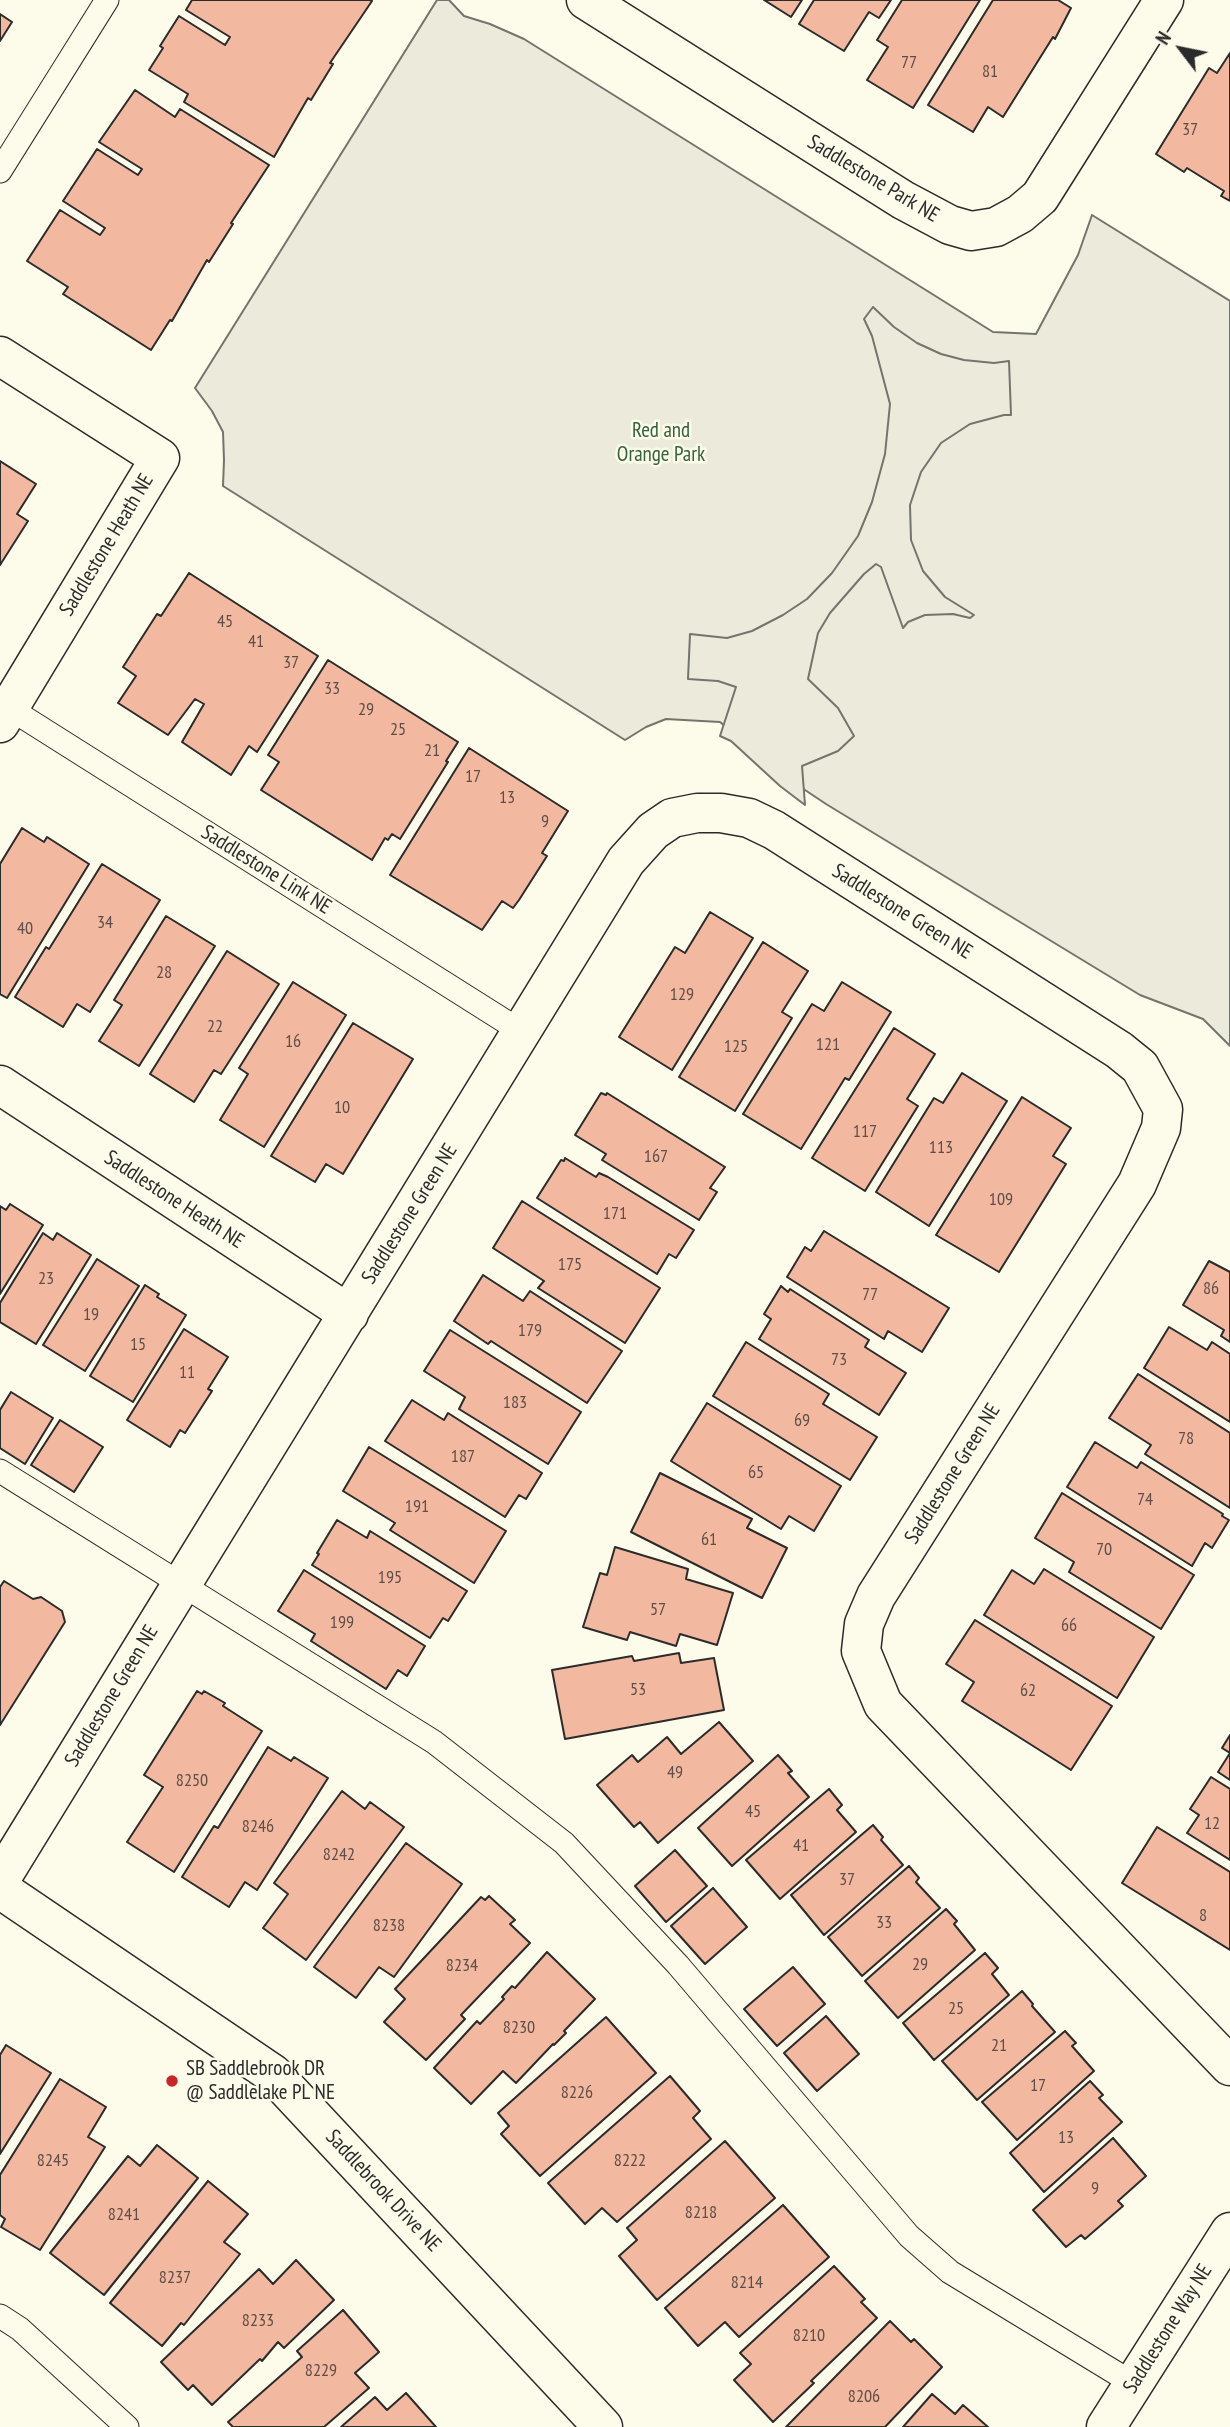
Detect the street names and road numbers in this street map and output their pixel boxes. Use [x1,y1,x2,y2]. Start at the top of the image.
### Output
street label: Saddlestone Park NE [803,130,943,228]
street label: Saddlestone Heath NE [55,469,159,621]
street label: Saddlestone Link NE [196,820,336,920]
street label: Saddlestone Green NE [827,859,977,965]
street label: Saddlestone Green NE [357,1139,463,1289]
street label: Saddlestone Heath NE [99,1145,249,1255]
street label: Saddlestone Green NE [900,1399,1006,1549]
street label: Saddlestone Green NE [60,1621,164,1771]
street label: Saddlebrook Drive NE [320,2125,446,2257]
street label: Saddlestone Way NE [1118,2260,1218,2398]

